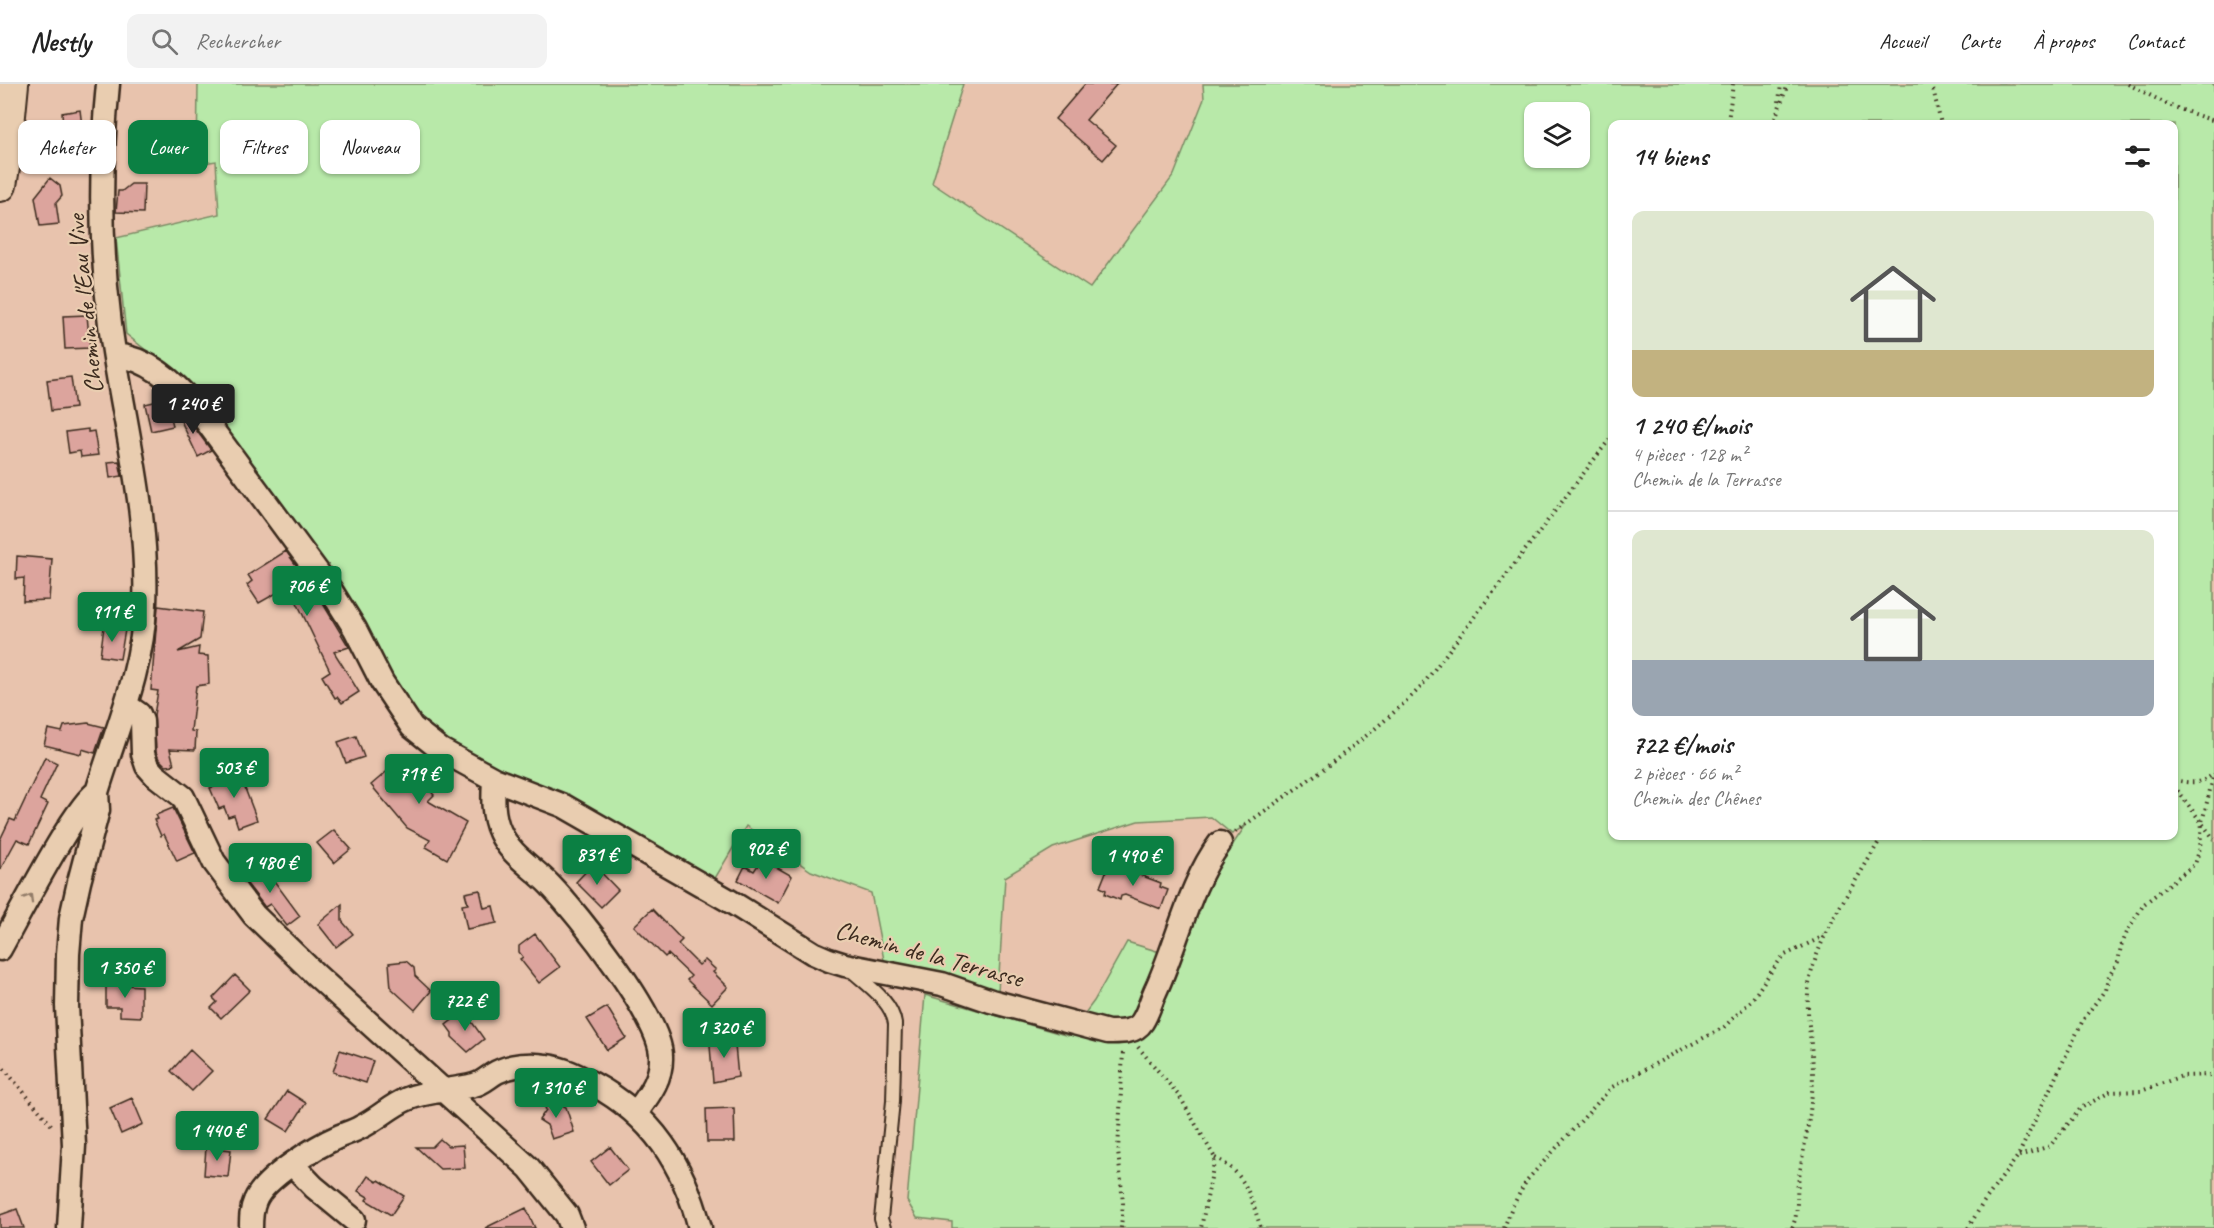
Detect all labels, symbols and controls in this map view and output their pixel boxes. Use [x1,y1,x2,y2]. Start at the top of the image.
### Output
search box [127,14,547,68]
text: Nestly [30,24,91,59]
icon: search [148,25,181,58]
text: Rechercher [196,27,280,55]
text: Accueil [1879,28,1927,54]
text: Carte [1960,28,2000,54]
text: À propos [2033,28,2094,54]
text: Contact [2127,28,2184,54]
map controls [1524,102,1590,168]
button: layers [1524,102,1590,168]
chip: Acheter [18,120,116,174]
chip: Louer [128,120,208,174]
chip: Filtres [220,120,308,174]
chip: Nouveau [320,120,420,174]
text: 14 biens [1632,140,1708,173]
icon: filters [2121,140,2154,173]
street label: Chemin de l'Eau Vive [59,210,111,395]
icon: home [1839,250,1947,358]
pin: 1 240 € [138,384,248,435]
text: 1 240 € [166,391,220,416]
text: 1 240 €/mois [1632,409,1751,442]
text: 4 pièces · 128 m² [1632,442,1747,467]
text: Chemin de la Terrasse [1632,467,1780,492]
pin: 706 € [265,566,349,617]
icon: home [1839,569,1947,677]
text: 706 € [286,573,328,598]
pin: 911 € [70,592,154,643]
text: 911 € [92,599,132,624]
text: 722 €/mois [1632,728,1733,761]
pin: 503 € [192,748,276,799]
pin: 719 € [377,754,461,805]
text: 503 € [214,755,254,780]
text: 719 € [399,761,439,786]
text: 2 pièces · 66 m² [1632,761,1738,786]
text: Chemin des Chênes [1632,786,1760,811]
pin: 902 € [724,829,808,880]
pin: 831 € [555,835,639,886]
text: 902 € [746,836,786,861]
pin: 1 490 € [1078,836,1188,887]
text: 831 € [577,842,617,867]
pin: 1 480 € [215,843,325,894]
text: 1 490 € [1106,843,1160,868]
text: 1 480 € [243,850,297,875]
one-way arrow [22,894,33,904]
street label: Chemin de la Terrasse [832,913,1029,996]
pin: 1 350 € [70,948,180,999]
text: 1 350 € [98,955,152,980]
pin: 722 € [423,981,507,1032]
text: 722 € [445,988,485,1013]
pin: 1 320 € [669,1008,779,1059]
text: 1 320 € [697,1015,751,1040]
pin: 1 310 € [501,1068,611,1119]
text: 1 310 € [529,1075,583,1100]
pin: 1 440 € [162,1111,272,1162]
text: 1 440 € [190,1118,244,1143]

